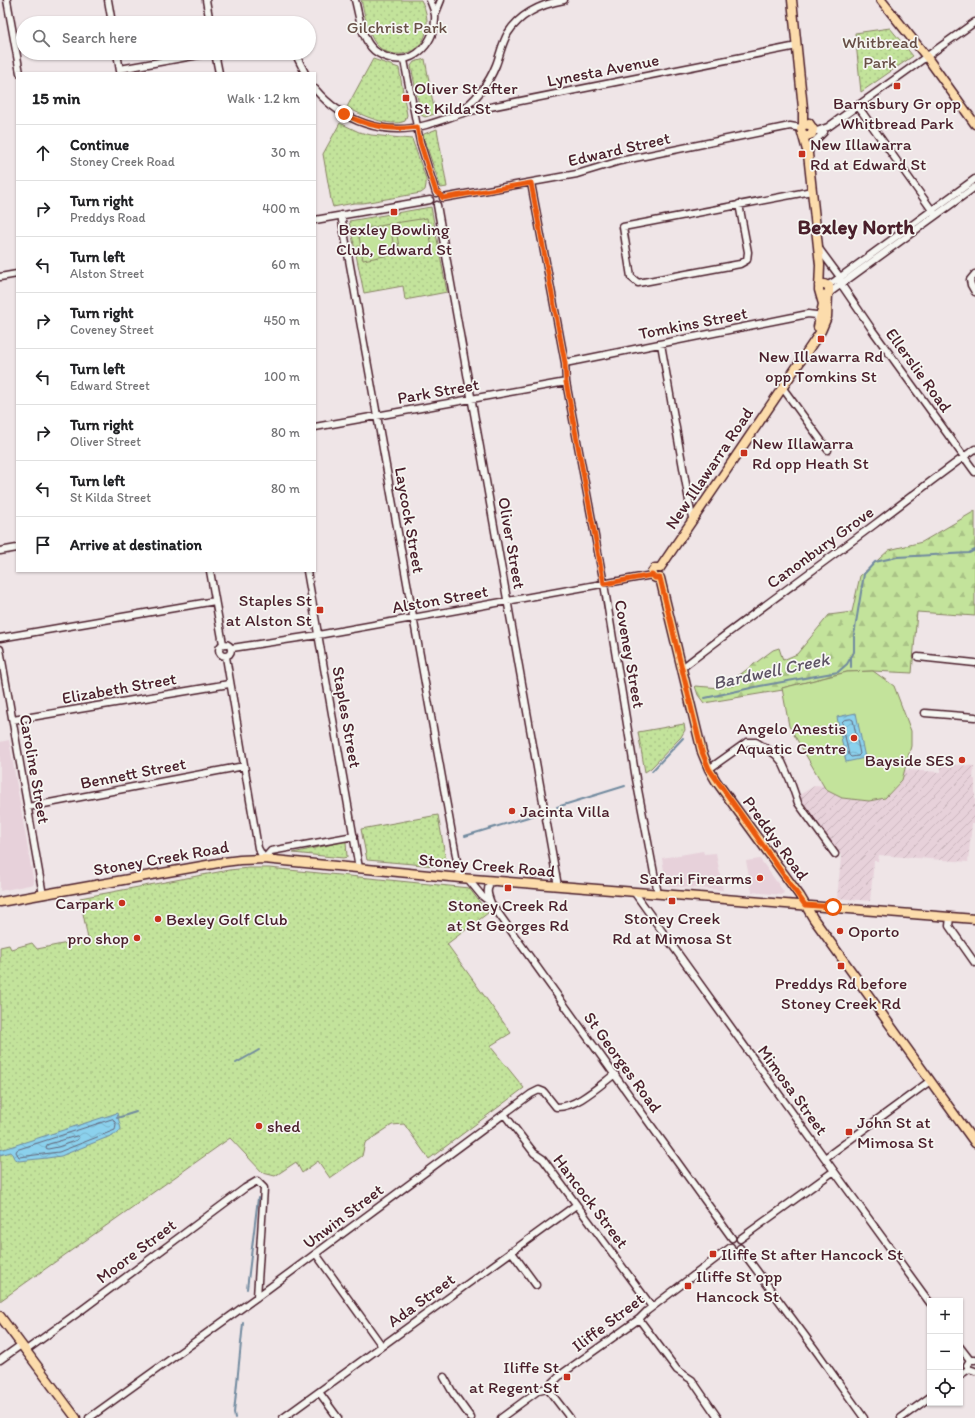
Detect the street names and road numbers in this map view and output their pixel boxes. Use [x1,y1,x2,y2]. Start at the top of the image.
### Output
street label: Lynesta Avenue [545,49,661,91]
street label: Edward Street [566,128,672,170]
street label: Tomkins Street [637,303,749,343]
street label: Ellerslie Road [882,324,957,417]
street label: Park Street [396,374,481,408]
street label: New Illawarra Road [661,403,758,533]
street label: Laycock Street [391,465,429,575]
street label: Oliver Street [494,495,530,591]
street label: Canonbury Grove [763,502,877,592]
street label: Alston Street [390,581,490,617]
street label: Coveney Street [611,598,649,710]
street label: Staples Street [328,665,366,769]
street label: Elizabeth Street [60,668,178,708]
street label: Caroline Street [16,713,54,825]
street label: Bennett Street [79,753,188,793]
street label: Preddys Road [739,792,814,884]
street label: Stoney Creek Road [92,836,231,880]
street label: Stoney Creek Road [418,849,557,881]
street label: St Georges Road [580,1008,666,1116]
street label: Mimosa Street [754,1041,833,1139]
street label: Hancock Street [549,1150,633,1252]
street label: Unwin Street [299,1179,387,1253]
street label: Moore Street [92,1215,180,1287]
street label: Ada Street [383,1269,459,1331]
street label: Iliffe Street [568,1288,648,1356]

